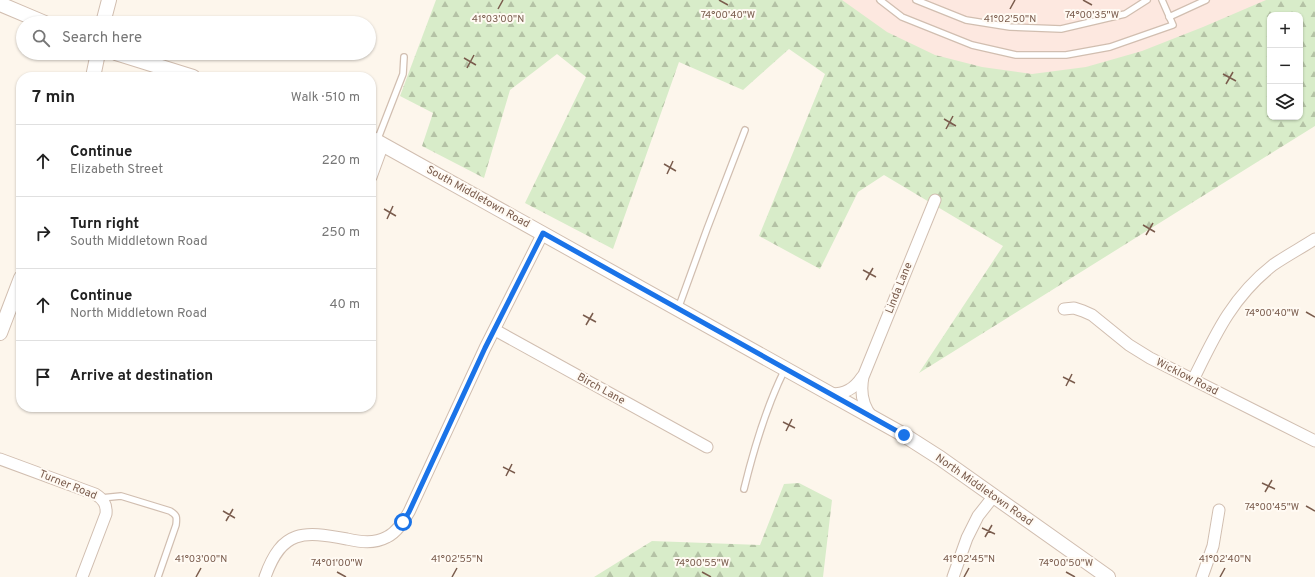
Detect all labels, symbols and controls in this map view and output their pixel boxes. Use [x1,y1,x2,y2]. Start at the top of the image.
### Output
text: 74°00'40"W [701,9,755,22]
text: 74°00'35"W [1065,9,1119,22]
map controls [1267,12,1303,120]
button: + [1267,12,1303,48]
text: 41°03'00"N [472,13,524,26]
text: 41°02'50"N [984,13,1036,26]
search box [16,16,376,60]
icon: search [30,27,52,49]
text: Search here [62,29,142,48]
button: − [1267,48,1303,84]
button: layers [1267,84,1303,120]
text: 7 min [32,87,75,109]
text: Walk · 510 m [291,90,360,106]
text: Continue [70,143,132,162]
icon: ahead [32,150,54,172]
text: 220 m [322,153,360,169]
text: Elizabeth Street [70,162,163,178]
street label: South Middletown Road [424,163,532,231]
text: Turn right [70,215,139,234]
icon: right [32,222,54,244]
text: 250 m [322,225,360,241]
text: South Middletown Road [70,234,207,250]
street label: Linda Lane [882,260,916,316]
text: Continue [70,287,132,306]
icon: ahead [32,294,54,316]
text: 40 m [330,297,360,313]
text: North Middletown Road [70,306,207,322]
text: 74°00'40"W [1245,307,1299,320]
street label: Wicklow Road [1153,355,1221,399]
icon: arrive [32,366,54,388]
text: Arrive at destination [70,367,213,386]
street label: Birch Lane [575,370,627,408]
route end [895,426,913,444]
street label: North Middletown Road [932,451,1036,529]
street label: Turner Road [37,467,99,503]
text: 74°00'45"W [1245,501,1299,514]
route start [394,513,412,531]
text: 41°03'00"N [175,553,227,566]
text: 41°02'55"N [431,553,483,566]
text: 41°02'45"N [943,553,995,566]
text: 41°02'40"N [1199,553,1251,566]
text: 74°01'00"W [311,557,363,570]
text: 74°00'55"W [675,557,729,570]
text: 74°00'50"W [1039,557,1093,570]

